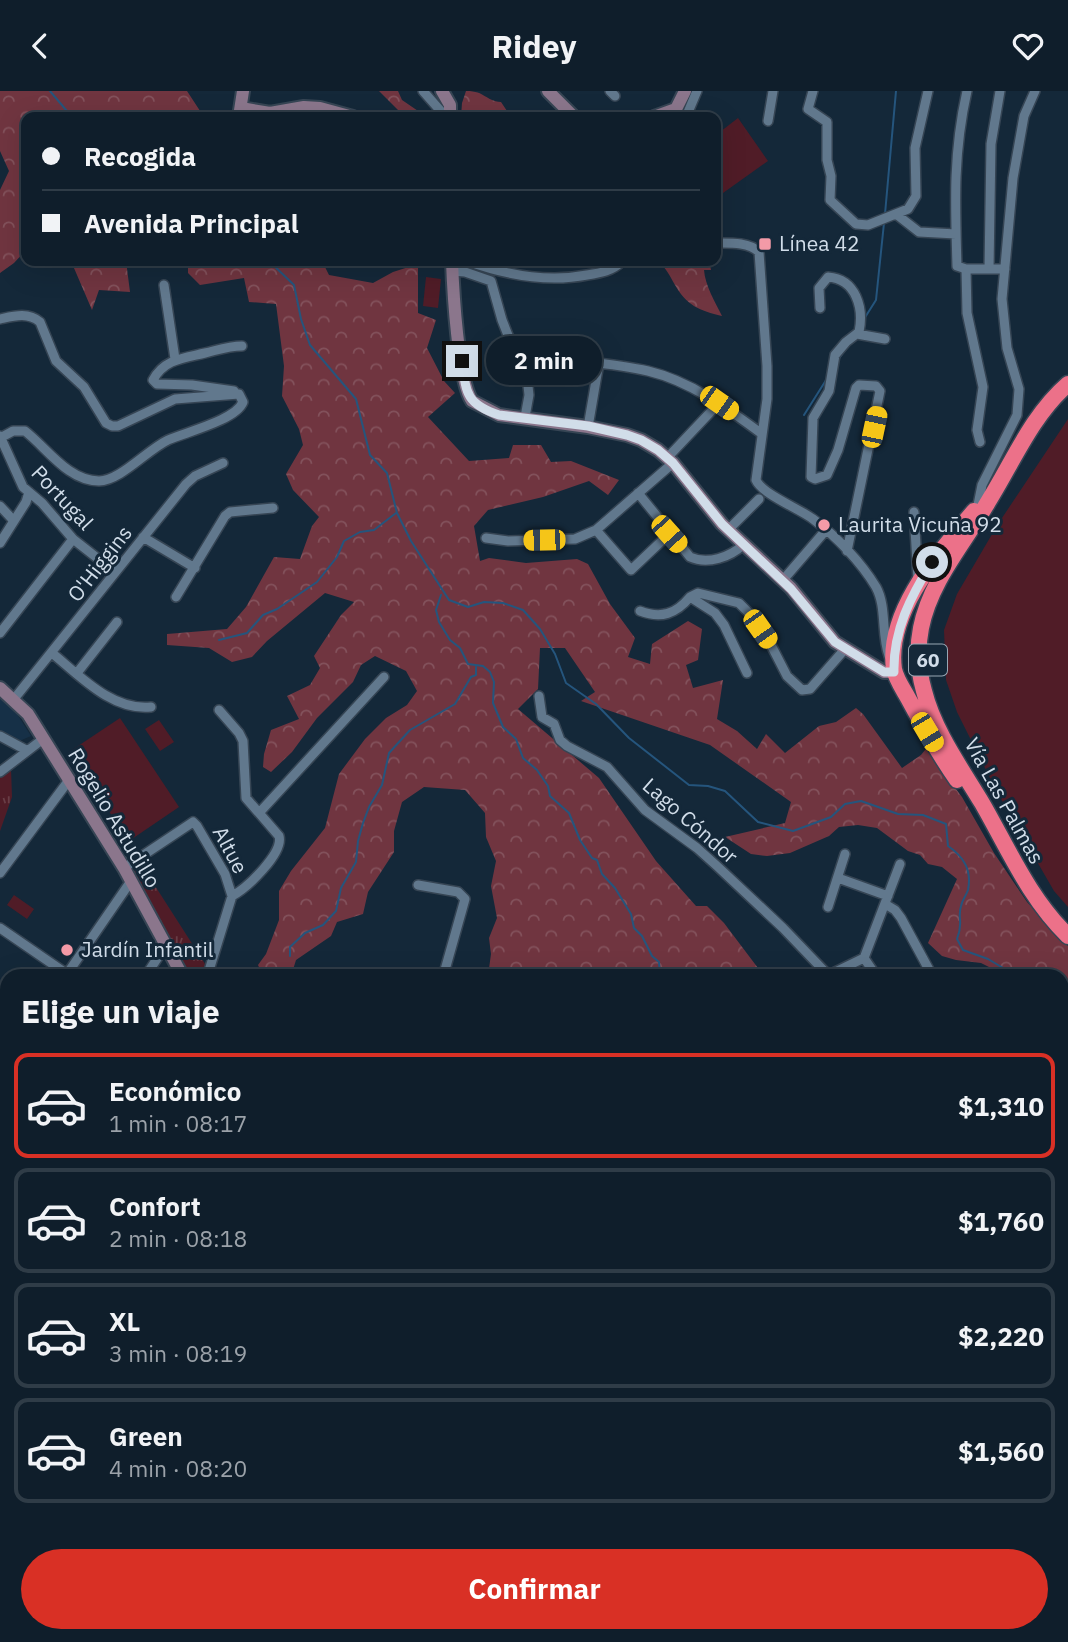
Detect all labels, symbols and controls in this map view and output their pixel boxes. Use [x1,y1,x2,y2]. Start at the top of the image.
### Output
text: Ridey [491,25,577,67]
icon: back [21,27,59,65]
icon: heart [1009,27,1047,65]
text: Recogida [84,139,196,173]
text: Avenida Principal [84,206,299,240]
place label: Línea 42 [779,229,860,257]
marker: Línea 42 [757,236,773,252]
callout: 2 min [486,337,602,385]
route end [446,345,478,377]
text: 2 min [514,345,574,375]
car [696,382,743,424]
car [860,404,889,450]
street label: Portugal [26,459,100,536]
place label: Laurita Vicuña 92 [838,510,1002,538]
car [648,511,691,557]
marker: Laurita Vicuña 92 [816,517,832,533]
street label: O'Higgins [61,520,138,607]
car [523,529,566,551]
route start [916,546,948,578]
car [740,606,781,652]
road number: 60 [909,645,947,675]
car [908,709,947,755]
street label: Vía Las Palmas [959,732,1051,869]
street label: Rogelio Astudillo [62,742,168,893]
street label: Lago Cóndor [637,771,744,870]
street label: Altue [207,821,255,878]
place label: Jardín Infantil [81,935,214,963]
marker: Jardín Infantil [59,942,75,958]
text: Elige un viaje [21,990,220,1032]
icon: car [25,1074,88,1137]
text: Económico [109,1074,241,1108]
text: $1,310 [958,1089,1044,1123]
text: 1 min · 08:17 [109,1108,247,1138]
icon: car [25,1189,88,1252]
text: Confort [109,1189,201,1223]
text: $1,760 [958,1204,1044,1238]
text: 2 min · 08:18 [109,1223,247,1253]
icon: car [25,1304,88,1367]
text: XL [109,1304,140,1338]
text: $2,220 [958,1319,1044,1353]
text: 3 min · 08:19 [109,1338,247,1368]
icon: car [25,1419,88,1482]
text: Green [109,1419,183,1453]
text: $1,560 [958,1434,1044,1468]
text: 4 min · 08:20 [109,1453,247,1483]
button: Confirmar [21,1549,1048,1629]

